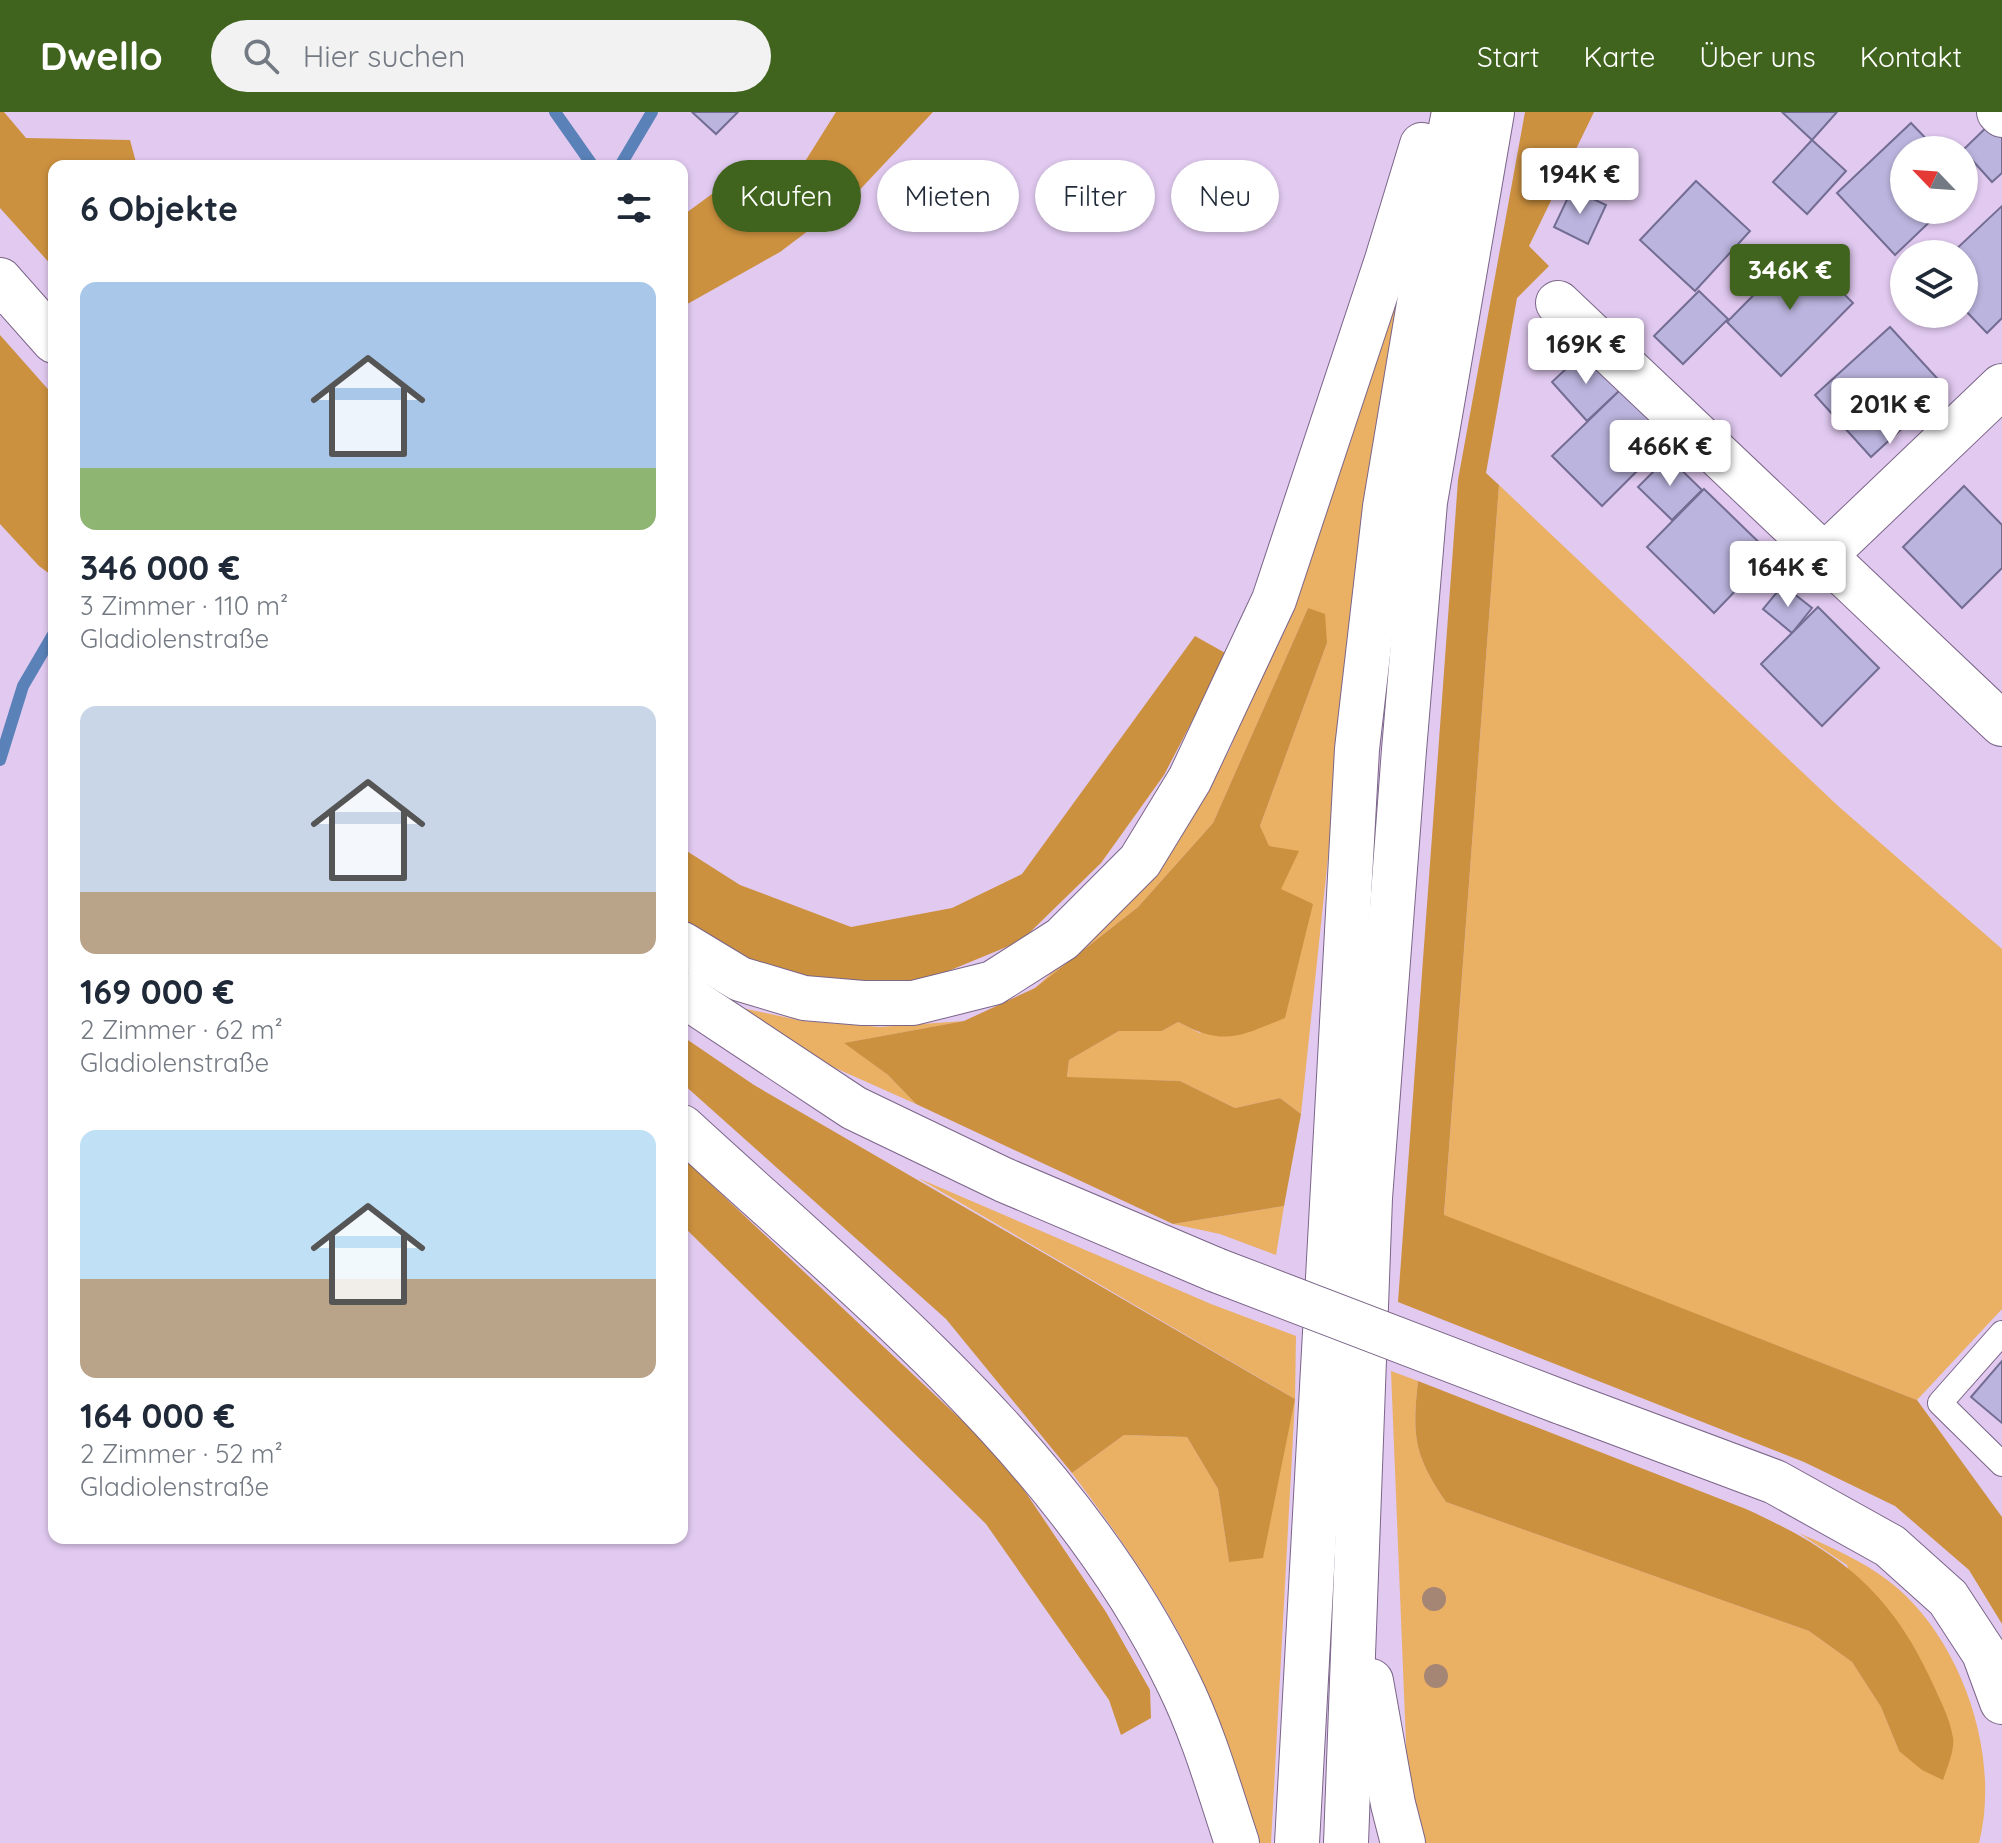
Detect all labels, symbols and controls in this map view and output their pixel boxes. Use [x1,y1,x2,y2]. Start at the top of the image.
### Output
search box [211,20,771,92]
text: Dwello [40,32,163,80]
icon: search [239,34,283,78]
text: Hier suchen [303,37,465,75]
text: Start [1477,39,1539,74]
text: Karte [1583,39,1655,74]
text: Über uns [1699,39,1816,74]
text: Kontakt [1860,39,1962,74]
north arrow [1890,136,1978,224]
map controls [1890,136,1978,328]
pin: 194K € [1515,148,1645,216]
text: 194K € [1540,157,1620,190]
chip: Kaufen [712,160,861,232]
chip: Mieten [877,160,1019,232]
chip: Filter [1035,160,1155,232]
chip: Neu [1171,160,1279,232]
icon: filters [612,186,656,230]
text: 6 Objekte [80,187,238,230]
button: layers [1890,240,1978,328]
pin: 346K € [1725,244,1855,312]
text: 346K € [1748,253,1832,286]
pin: 169K € [1521,318,1651,386]
text: 169K € [1546,327,1626,360]
icon: home [296,334,440,478]
pin: 201K € [1825,378,1955,446]
text: 201K € [1849,387,1931,420]
pin: 466K € [1605,420,1735,488]
text: 466K € [1628,429,1712,462]
pin: 164K € [1723,541,1853,609]
text: 346 000 € [80,546,240,589]
text: 164K € [1748,550,1828,583]
text: 3 Zimmer · 110 m² [80,589,288,622]
text: Gladiolenstraße [80,622,269,655]
icon: home [296,758,440,902]
text: 169 000 € [80,970,234,1013]
text: 2 Zimmer · 62 m² [80,1013,283,1046]
text: Gladiolenstraße [80,1046,269,1079]
icon: home [296,1182,440,1326]
text: 164 000 € [80,1394,235,1437]
text: 2 Zimmer · 52 m² [80,1437,283,1470]
text: Gladiolenstraße [80,1470,269,1503]

